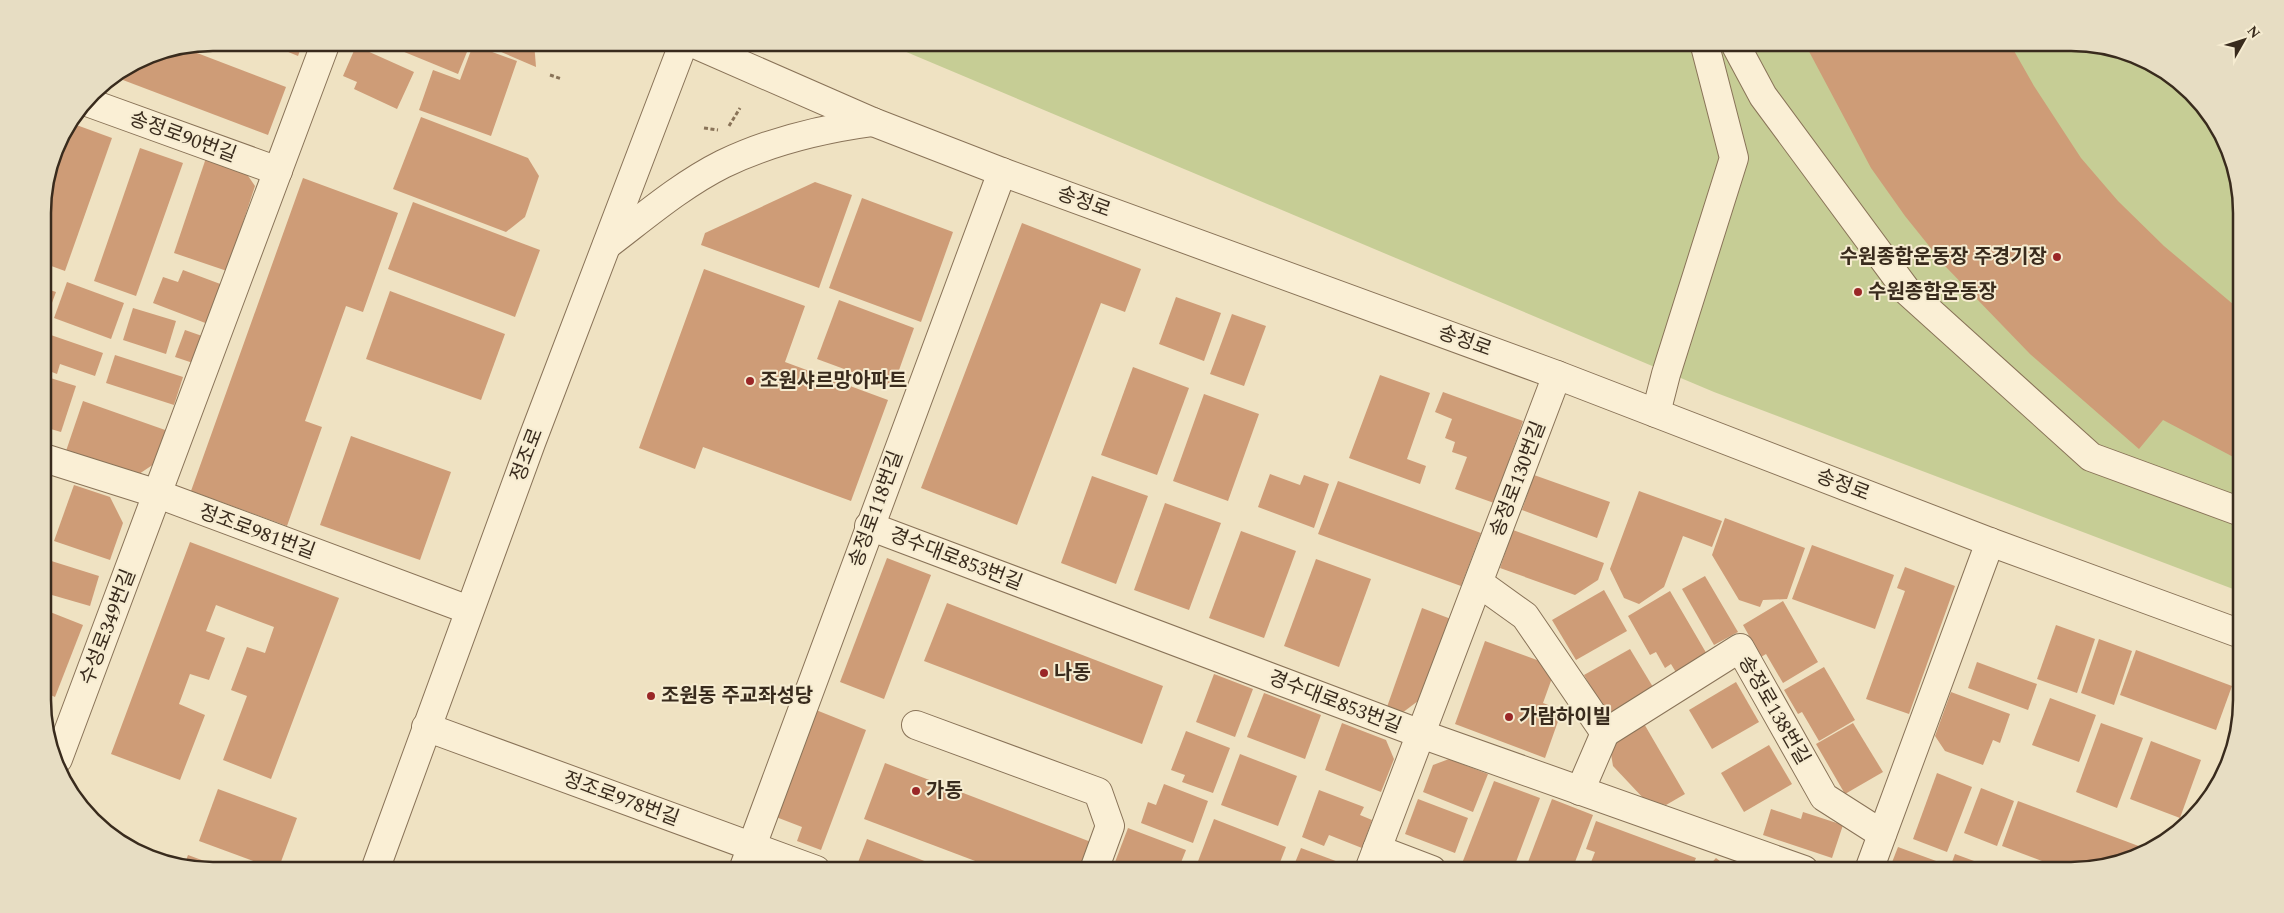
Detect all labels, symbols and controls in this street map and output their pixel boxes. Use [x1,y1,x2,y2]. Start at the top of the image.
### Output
north arrow [2219,15,2269,65]
text: N [2242,21,2265,43]
street label: 송정로90번길 [125,104,241,170]
street label: 송정로 [1053,178,1115,226]
place label: 수원종합운동장 주경기장 [1840,242,2047,272]
marker: 수원종합운동장 주경기장 [2051,251,2063,263]
place label: 수원종합운동장 [1868,277,1997,307]
marker: 수원종합운동장 [1852,286,1864,298]
street label: 송정로 [1434,317,1496,365]
place label: 조원샤르망아파트 [760,366,907,396]
marker: 조원샤르망아파트 [744,375,756,387]
street label: 송정로130번길 [1482,417,1554,541]
street label: 정조로 [503,424,551,486]
street label: 송정로118번길 [841,447,911,571]
street label: 송정로 [1812,461,1874,509]
street label: 정조로981번길 [195,497,319,567]
street label: 경수대로853번길 [885,520,1027,598]
street label: 수성로349번길 [72,565,144,689]
street label: 송정로138번길 [1731,650,1817,770]
place label: 나동 [1054,658,1091,688]
street label: 경수대로853번길 [1264,663,1406,741]
marker: 나동 [1038,667,1050,679]
place label: 조원동 주교좌성당 [661,681,813,711]
marker: 조원동 주교좌성당 [645,690,657,702]
place label: 가람하이빌 [1519,702,1611,732]
marker: 가람하이빌 [1503,711,1515,723]
street label: 정조로978번길 [559,764,683,834]
place label: 가동 [926,776,963,806]
marker: 가동 [910,785,922,797]

